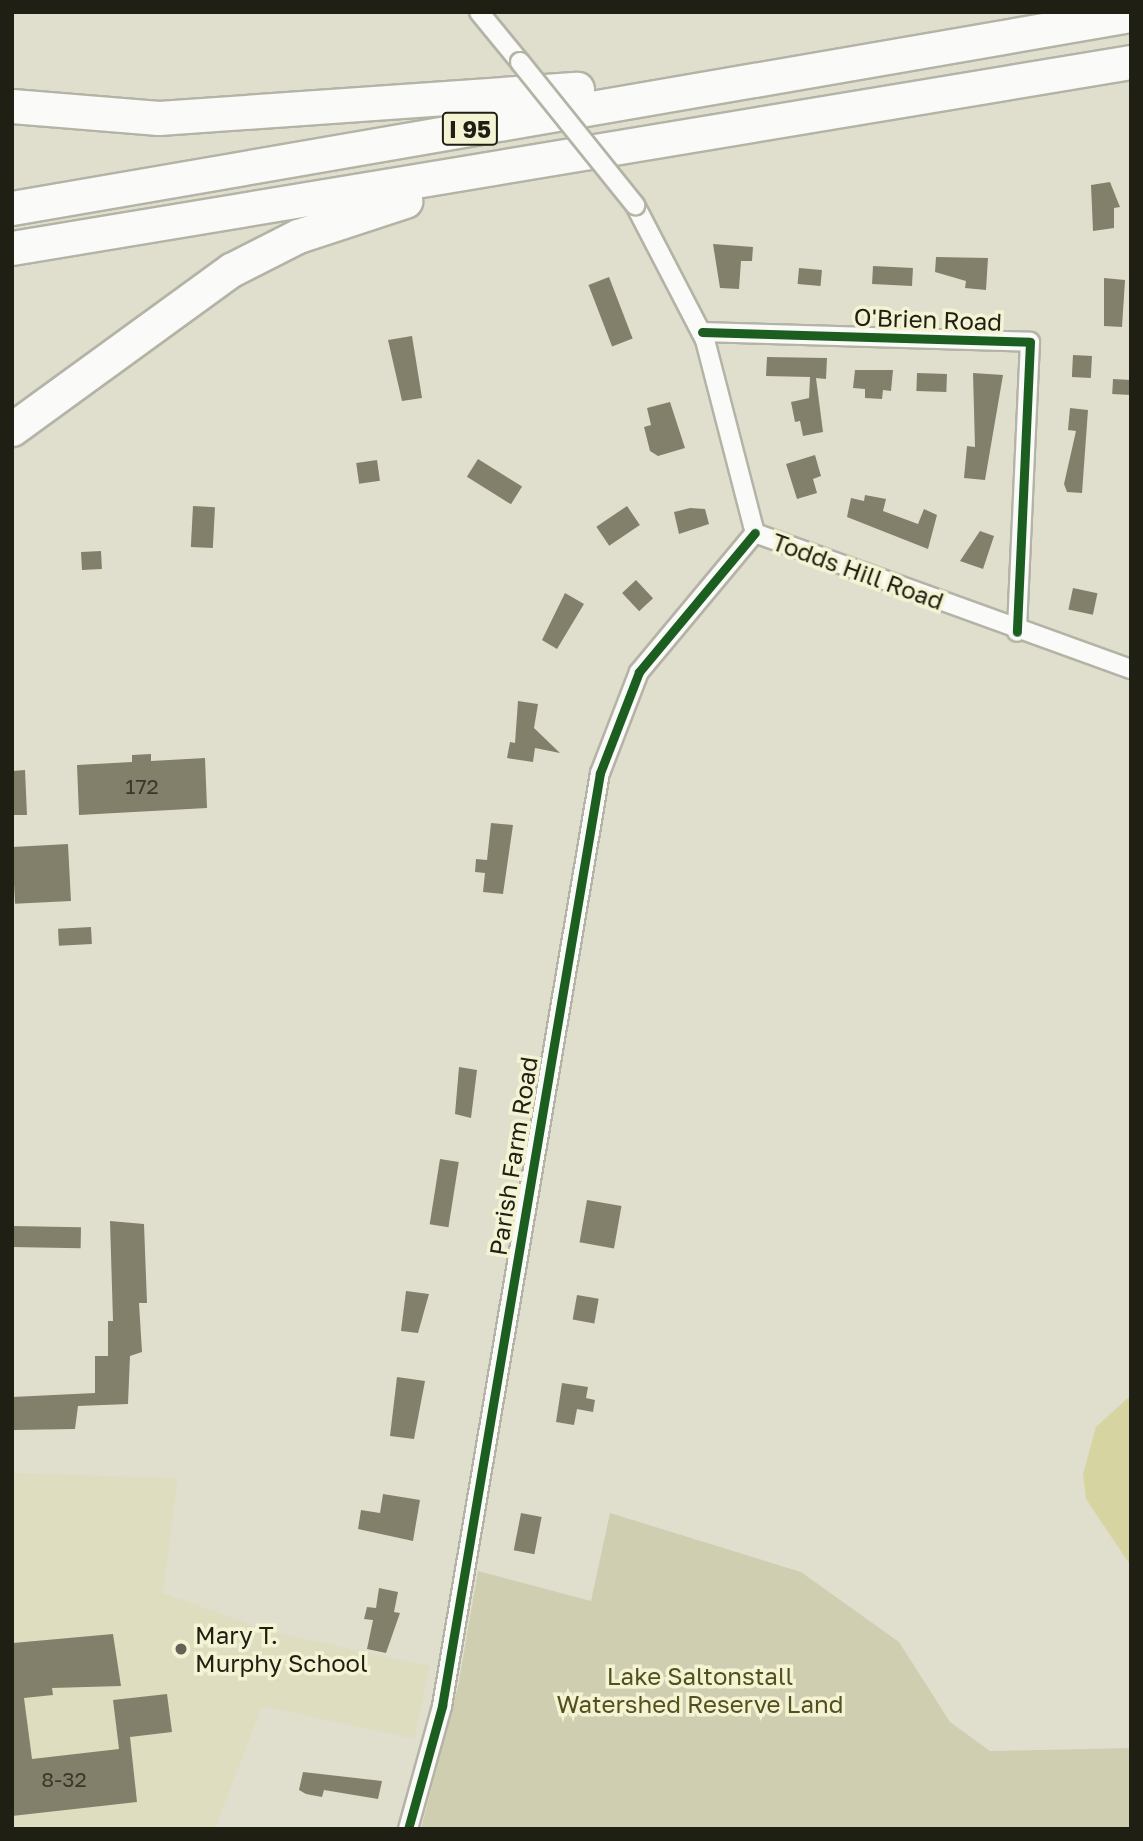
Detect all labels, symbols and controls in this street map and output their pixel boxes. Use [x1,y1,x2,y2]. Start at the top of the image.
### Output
road number: I 95 [440,110,500,148]
street label: O'Brien Road [853,302,1003,336]
street label: Todds Hill Road [768,527,948,615]
house number: 172 [125,773,159,799]
street label: Parish Farm Road [483,1054,543,1258]
place label: Mary T. Murphy School [195,1621,368,1677]
marker: Mary T. Murphy School [173,1641,189,1657]
park label: Lake Saltonstall Watershed Reserve Land [556,1662,844,1718]
house number: 8-32 [41,1766,87,1792]

